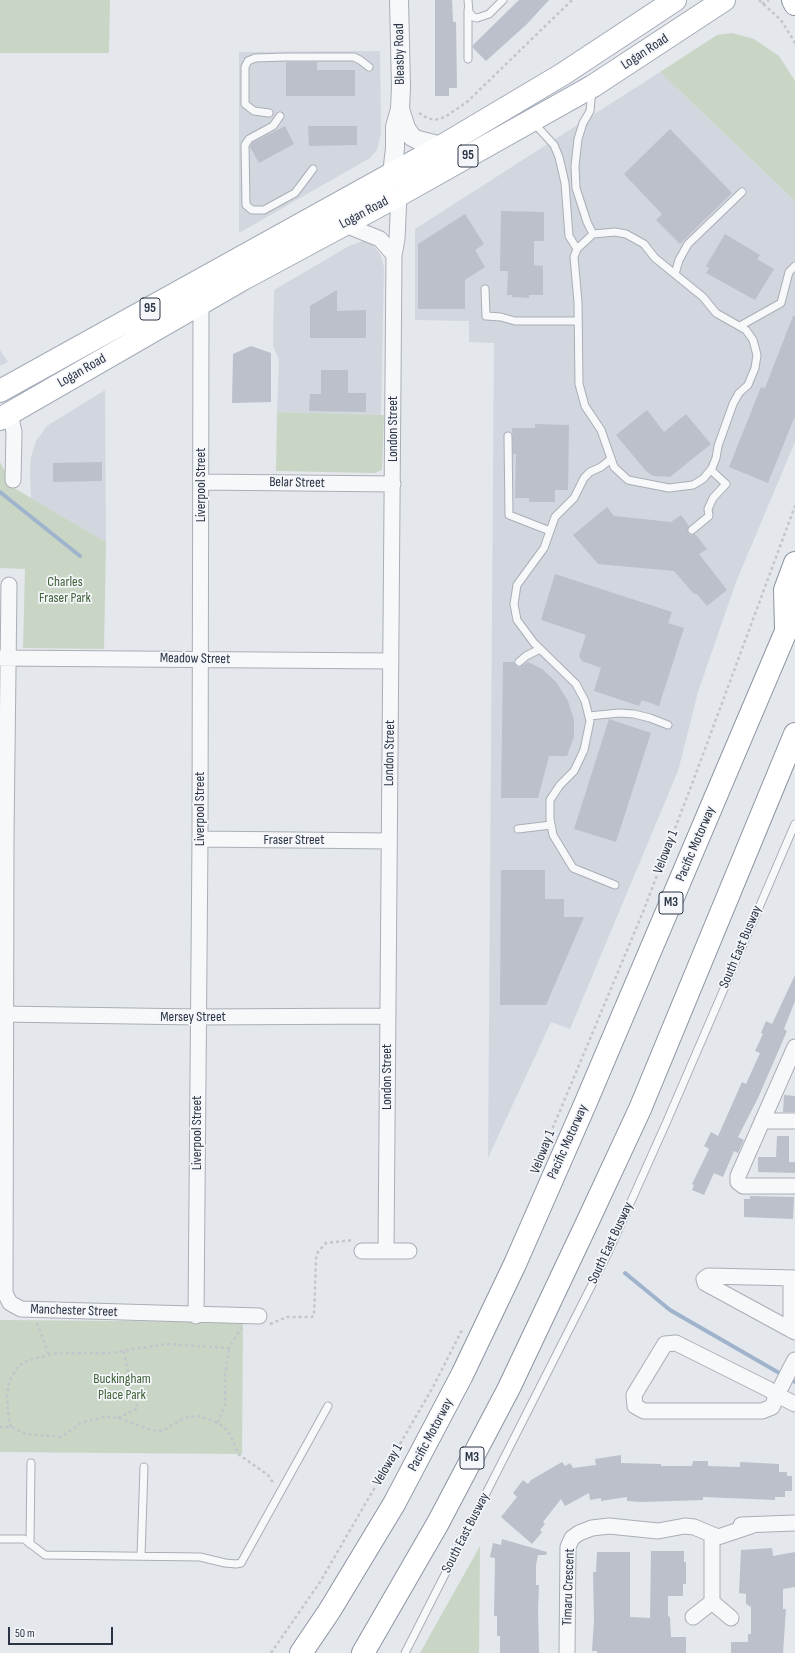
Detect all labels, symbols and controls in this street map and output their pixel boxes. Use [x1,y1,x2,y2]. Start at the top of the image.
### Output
street label: Bleasby Road [391,23,409,85]
street label: Logan Road [618,30,672,74]
road number: 95 [458,145,478,167]
street label: Logan Road [337,193,391,233]
road number: 95 [140,298,160,320]
street label: Logan Road [55,350,109,392]
street label: London Street [385,396,401,462]
street label: Liverpool Street [193,448,209,522]
street label: Belar Street [269,474,325,492]
park label: Charles Fraser Park [39,574,91,606]
street label: Meadow Street [160,650,230,668]
street label: London Street [381,720,399,786]
street label: Liverpool Street [192,772,208,846]
street label: Pacific Motorway [673,804,719,884]
street label: Veloway 1 [650,828,682,876]
street label: Fraser Street [264,832,324,848]
road number: M3 [659,892,683,914]
street label: South East Busway [716,903,766,991]
street label: Mersey Street [160,1009,226,1025]
street label: London Street [379,1044,395,1110]
street label: Liverpool Street [189,1096,205,1170]
street label: Pacific Motorway [544,1102,592,1182]
street label: Veloway 1 [527,1128,559,1176]
street label: South East Busway [585,1200,637,1286]
street label: Manchester Street [30,1301,118,1321]
park label: Buckingham Place Park [93,1371,151,1404]
street label: Pacific Motorway [405,1396,457,1474]
street label: Veloway 1 [369,1441,407,1489]
road number: M3 [460,1447,484,1469]
street label: South East Busway [439,1490,493,1576]
street label: Timaru Crescent [559,1548,579,1626]
scale bar [10,1619,115,1645]
text: 50 m [15,1626,35,1641]

